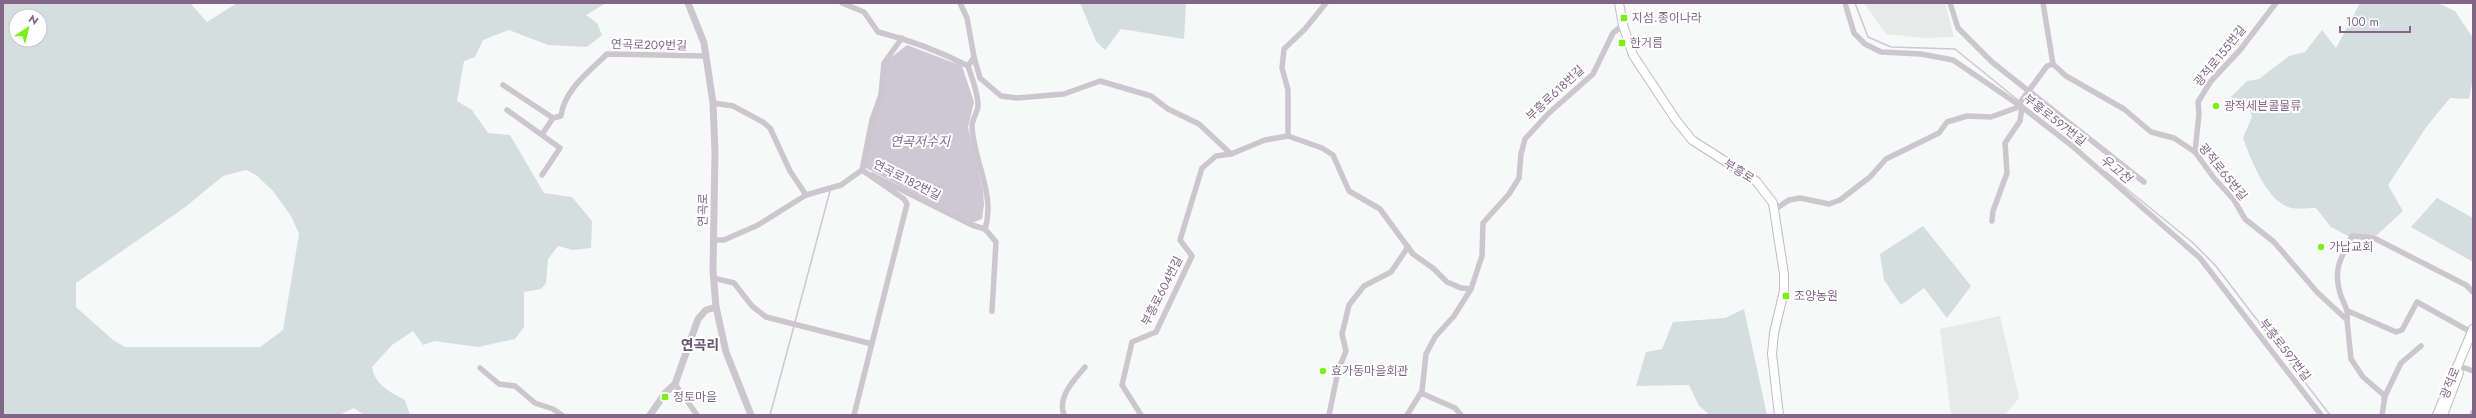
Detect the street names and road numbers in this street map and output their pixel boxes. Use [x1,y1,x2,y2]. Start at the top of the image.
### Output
street label: 광적로155번길 [2190,22,2250,90]
street label: 연곡로209번길 [611,35,687,55]
street label: 부흥로618번길 [1522,61,1588,125]
street label: 부흥로597번길 [2020,90,2090,150]
street label: 광적로65번길 [2194,140,2252,204]
street label: 연곡로182번길 [870,155,944,205]
street label: 부흥로 [1720,155,1758,187]
street label: 연곡로 [694,193,712,227]
street label: 부흥로604번길 [1137,253,1187,329]
street label: 부흥로597번길 [2255,315,2315,385]
street label: 광적로 [2435,364,2465,402]

